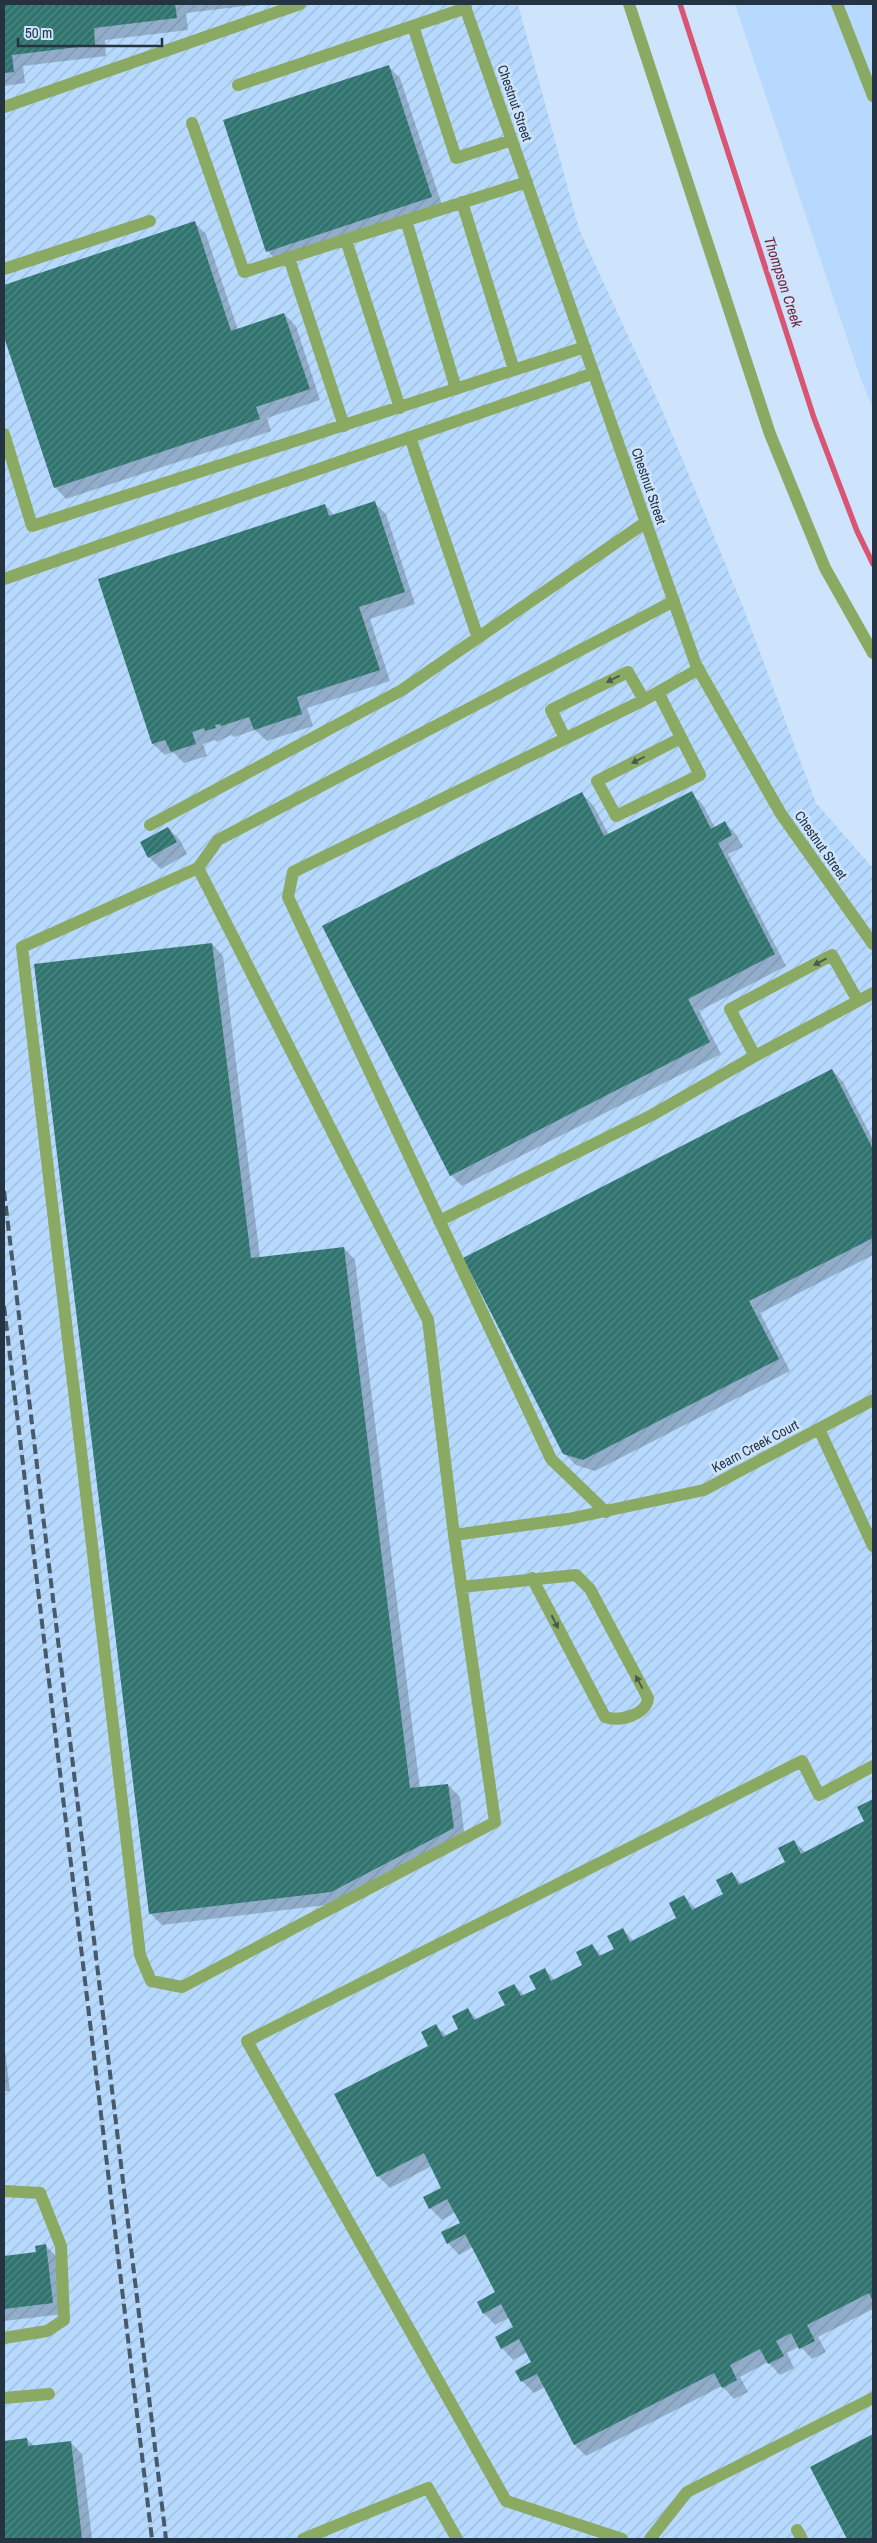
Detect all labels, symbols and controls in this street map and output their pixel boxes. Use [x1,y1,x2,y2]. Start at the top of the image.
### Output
scale bar [18,15,161,47]
text: 50 m [25,22,52,43]
street label: Chestnut Street [494,62,536,144]
water label: Thompson Creek [759,234,808,331]
street label: Chestnut Street [628,445,670,527]
one-way arrow [606,675,620,683]
one-way arrow [630,756,645,764]
street label: Chestnut Street [791,807,851,883]
one-way arrow [812,958,827,966]
street label: Kearn Creek Court [709,1416,801,1476]
one-way arrow [551,1614,559,1629]
one-way arrow [635,1675,643,1689]

